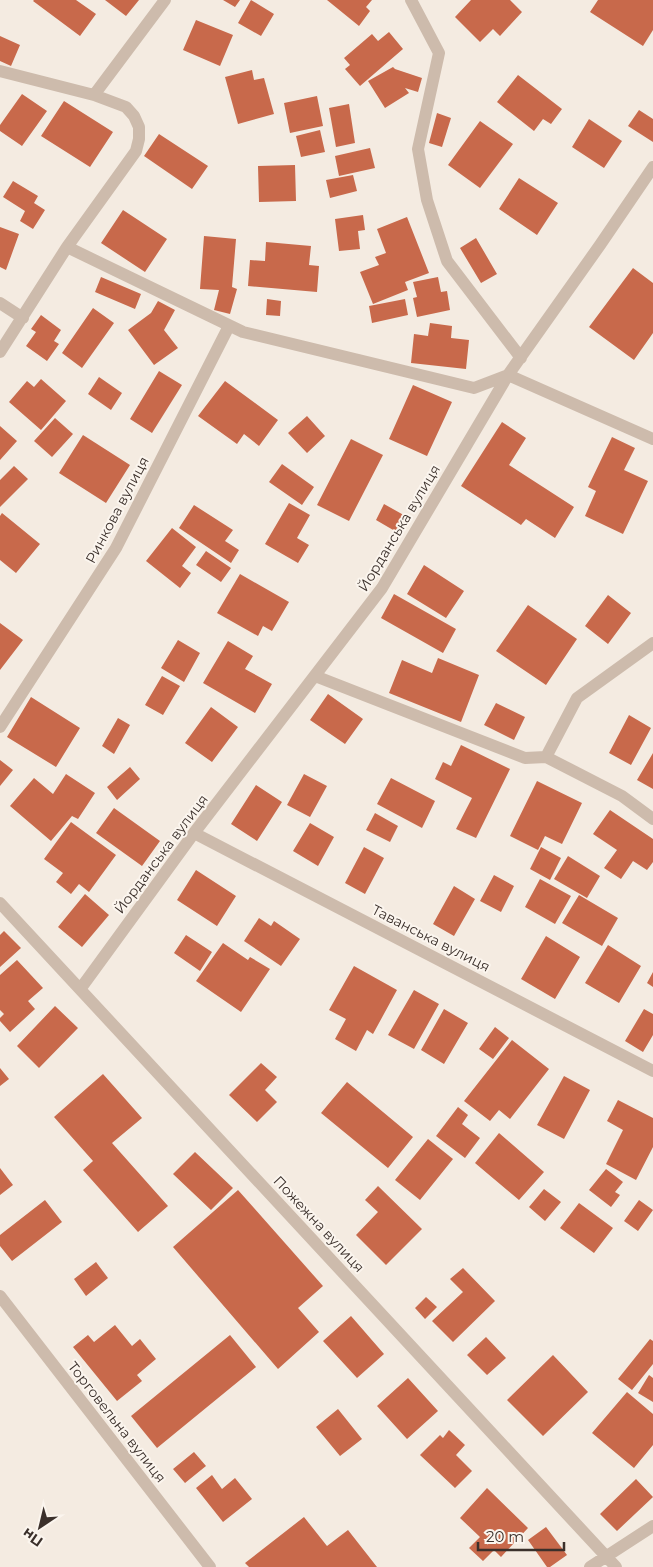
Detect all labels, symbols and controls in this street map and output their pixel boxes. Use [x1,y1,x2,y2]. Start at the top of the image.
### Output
street label: Ринкова вулиця [81,454,153,566]
street label: Йорданська вулиця [354,461,444,595]
street label: Йорданська вулиця [110,791,212,917]
street label: Таванська вулиця [369,900,493,976]
street label: Пожежна вулиця [270,1172,368,1276]
street label: Торговельна вулиця [64,1358,170,1486]
north arrow [15,1502,65,1552]
scale bar [478,1520,564,1552]
text: Пн [19,1524,46,1551]
text: 20 m [486,1527,524,1546]

